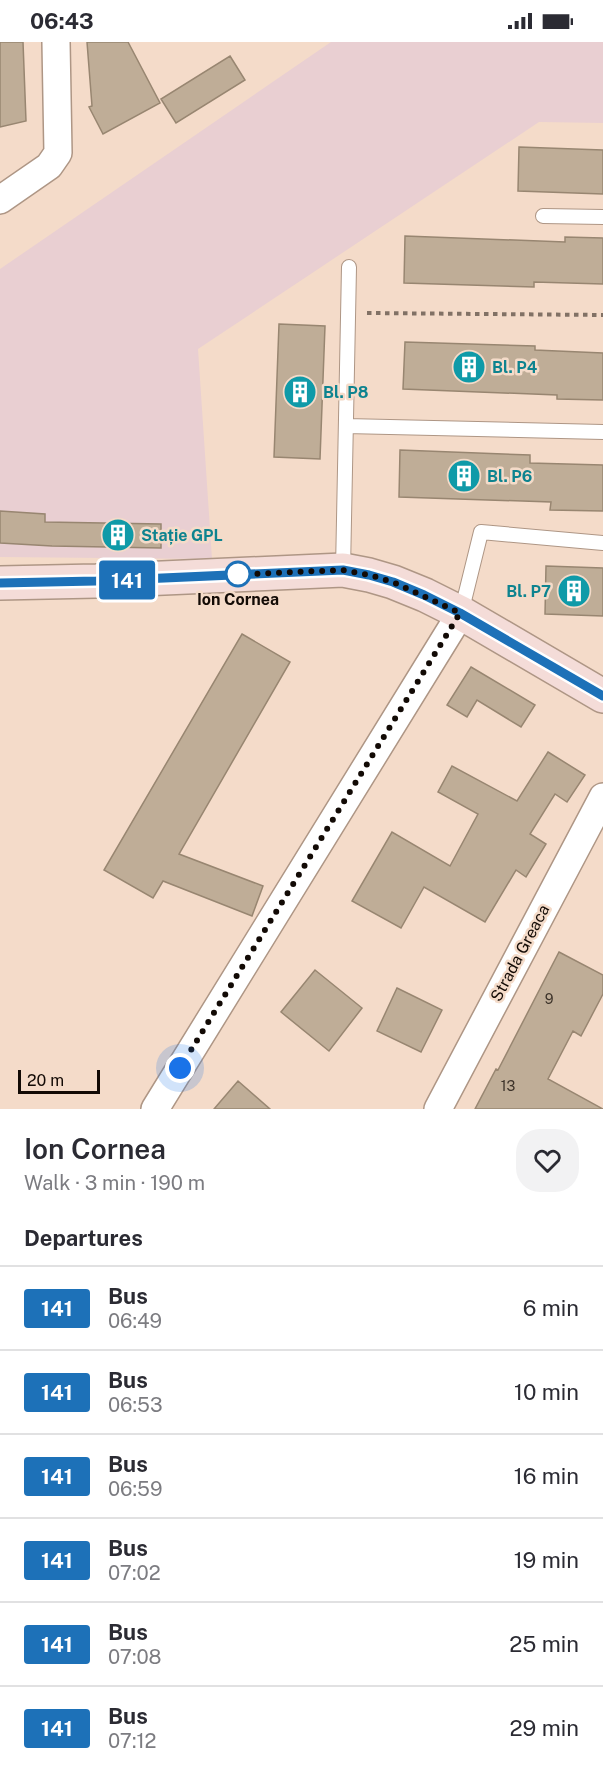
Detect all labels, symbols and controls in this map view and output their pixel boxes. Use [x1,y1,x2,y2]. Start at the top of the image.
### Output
text: 06:43 [30,8,94,34]
building icon: Bl. P4 [451,349,487,385]
place label: Bl. P4 [492,358,538,377]
building icon: Bl. P8 [282,374,318,410]
place label: Bl. P8 [323,383,369,402]
building icon: Bl. P6 [446,458,482,494]
place label: Bl. P6 [487,467,532,486]
building icon: Stație GPL [100,517,136,553]
place label: Stație GPL [141,526,223,545]
line badge: 141 [92,560,162,600]
marker: Ion Cornea [225,561,251,587]
text: 141 [111,568,143,593]
building icon: Bl. P7 [556,573,592,609]
place label: Bl. P7 [506,582,551,601]
place label: Ion Cornea [197,590,279,609]
street label: Strada Greaca [487,901,553,1005]
house number: 9 [545,991,554,1007]
your location [165,1053,195,1083]
scale bar [18,1067,100,1094]
text: 20 m [27,1071,64,1090]
house number: 13 [501,1078,515,1094]
button: heart [516,1129,579,1192]
text: Ion Cornea [24,1132,166,1165]
text: Walk · 3 min · 190 m [24,1171,205,1195]
text: Departures [24,1225,143,1251]
text: Bus [108,1283,148,1309]
text: 6 min [523,1295,579,1321]
text: 141 [41,1296,73,1321]
text: 06:49 [108,1309,162,1333]
text: Bus [108,1367,148,1393]
text: 10 min [514,1379,579,1405]
text: 141 [41,1380,73,1405]
text: 06:53 [108,1393,162,1417]
text: Bus [108,1451,148,1477]
text: 16 min [514,1463,579,1489]
text: 141 [41,1464,73,1489]
text: 06:59 [108,1477,162,1501]
text: Bus [108,1535,148,1561]
text: 19 min [514,1547,579,1573]
text: 141 [41,1548,73,1573]
text: 07:02 [108,1561,161,1585]
text: Bus [108,1619,148,1645]
text: 25 min [509,1631,579,1657]
text: 141 [41,1632,73,1657]
text: 07:08 [108,1645,161,1669]
text: Bus [108,1703,148,1729]
text: 29 min [509,1715,579,1741]
text: 141 [41,1716,73,1741]
text: 07:12 [108,1729,156,1753]

